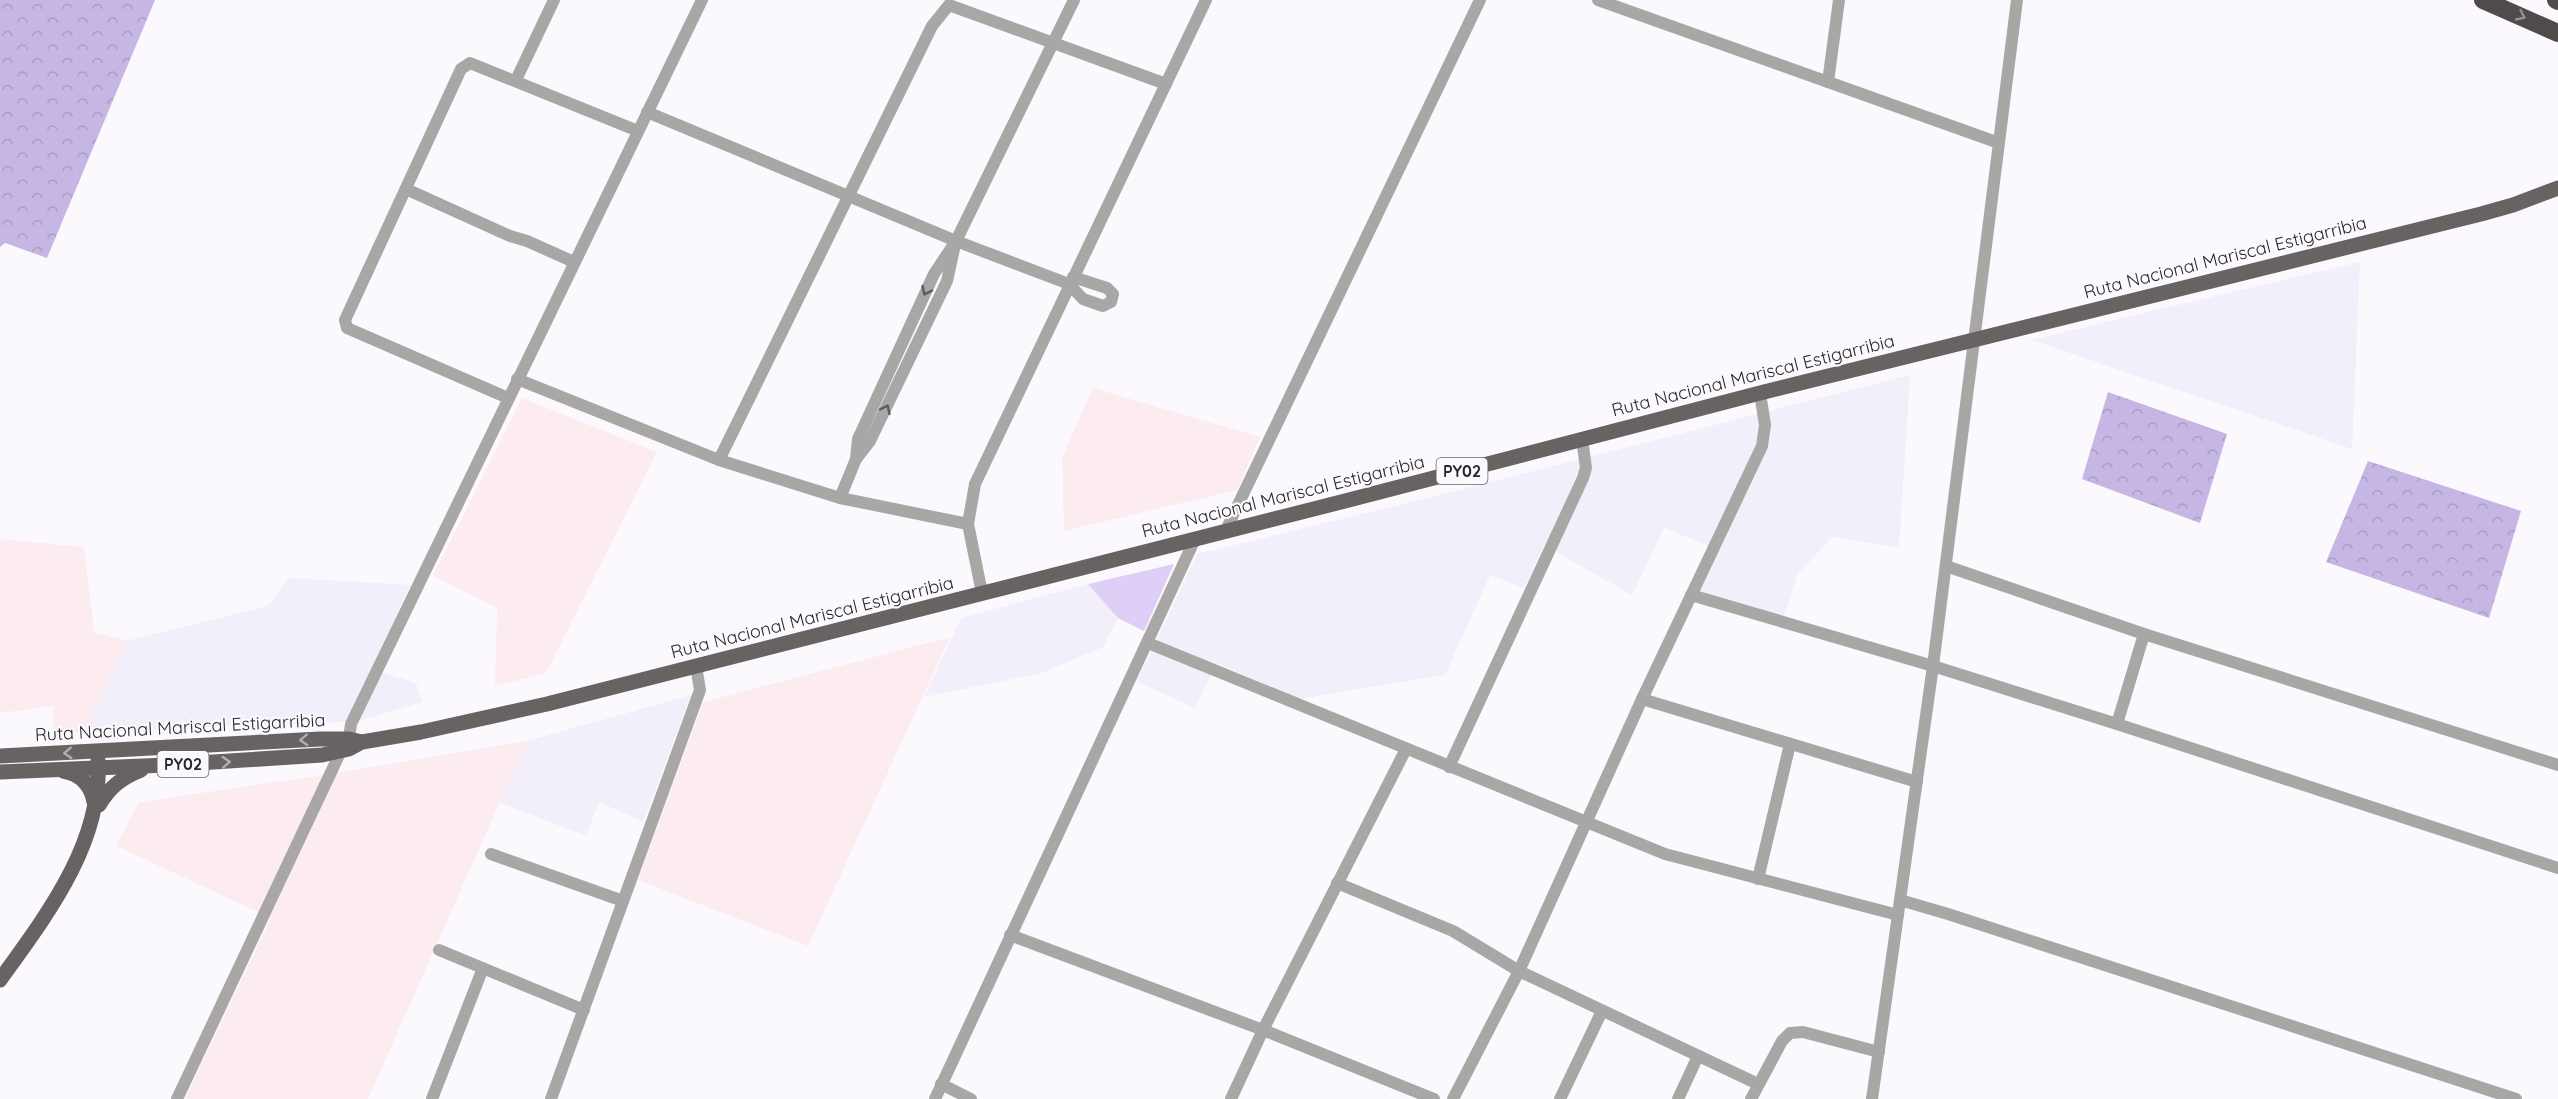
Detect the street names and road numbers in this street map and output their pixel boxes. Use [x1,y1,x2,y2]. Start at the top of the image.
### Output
street label: Ruta Nacional Mariscal Estigarribia [2081,211,2369,303]
street label: Ruta Nacional Mariscal Estigarribia [1609,329,1897,421]
street label: Ruta Nacional Mariscal Estigarribia [1139,450,1427,542]
road number: PY02 [1436,458,1488,484]
street label: Ruta Nacional Mariscal Estigarribia [668,571,956,663]
street label: Ruta Nacional Mariscal Estigarribia [34,708,326,746]
road number: PY02 [158,751,208,777]

